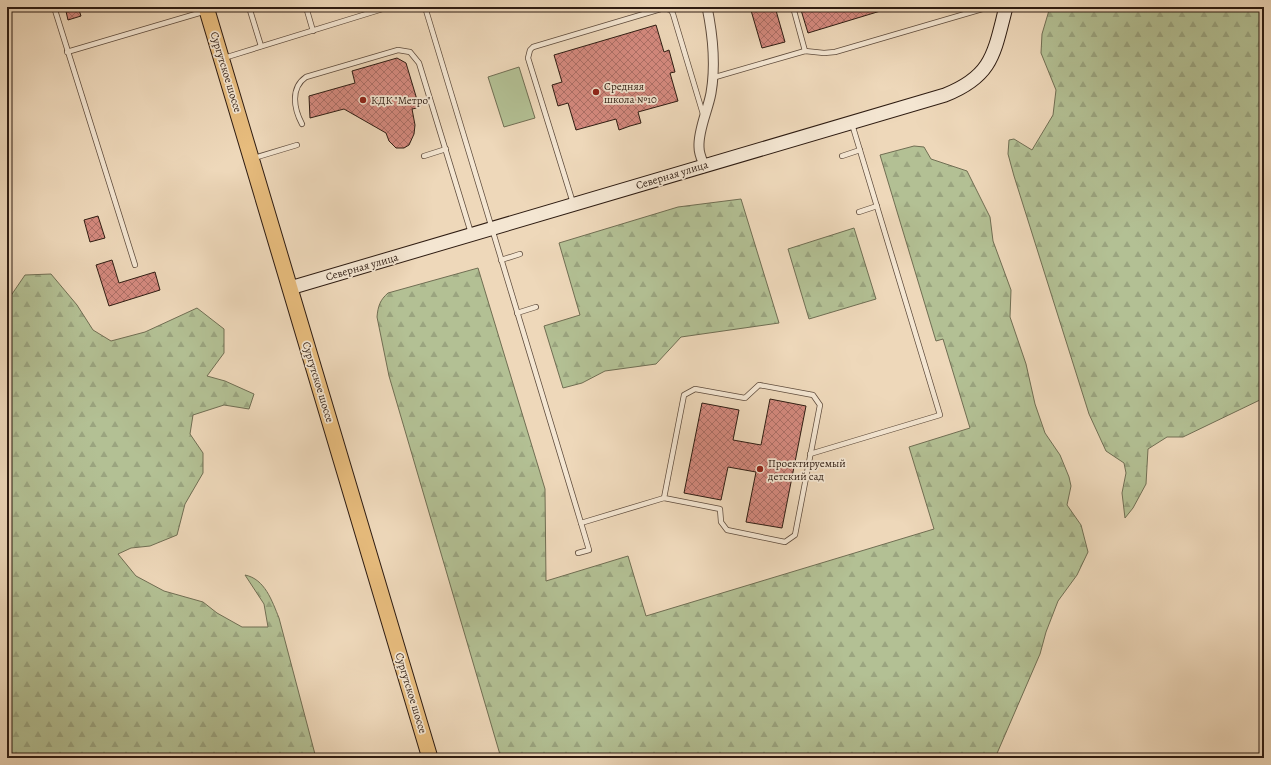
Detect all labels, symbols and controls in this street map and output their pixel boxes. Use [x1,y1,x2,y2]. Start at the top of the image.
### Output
street label: Сургутское шоссе [207,30,245,114]
place label: Средняя школа №10 [604,79,657,107]
marker: Средняя школа №10 [591,87,601,97]
place label: КДК "Метро" [371,93,431,108]
marker: КДК "Метро" [358,95,368,105]
street label: Северная улица [634,157,711,193]
street label: Северная улица [324,249,401,285]
street label: Сургутское шоссе [299,340,337,424]
place label: Проектируемый детский сад [767,456,846,484]
marker: Проектируемый детский сад [755,464,765,474]
street label: Сургутское шоссе [392,651,430,735]

